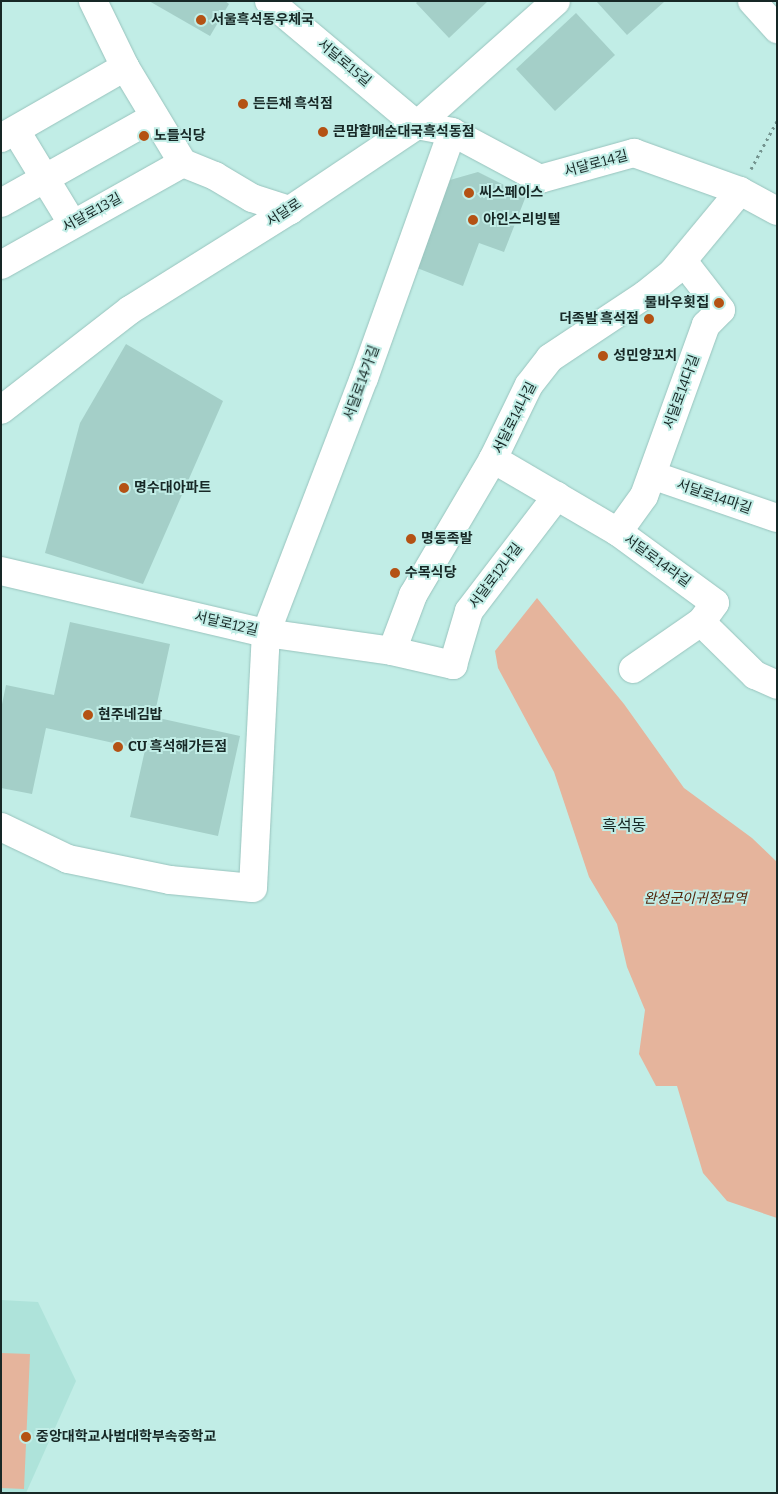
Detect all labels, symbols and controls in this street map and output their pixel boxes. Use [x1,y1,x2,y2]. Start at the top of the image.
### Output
place label: 서울흑석동우체국 [211,12,314,28]
marker: 서울흑석동우체국 [195,14,207,26]
street label: 서달로15길 [314,36,374,90]
place label: 든든채 흑석점 [253,96,333,112]
marker: 든든채 흑석점 [237,98,249,110]
place label: 큰맘할매순대국흑석동점 [333,124,475,140]
marker: 큰맘할매순대국흑석동점 [317,126,329,138]
place label: 노들식당 [154,128,206,144]
marker: 노들식당 [138,130,150,142]
street label: 서달로14길 [562,147,630,181]
place label: 씨스페이스 [479,185,543,201]
marker: 씨스페이스 [463,187,475,199]
street label: 서달로13길 [59,190,125,236]
street label: 서달로 [263,195,305,231]
place label: 아인스리빙텔 [483,212,560,228]
marker: 아인스리빙텔 [467,214,479,226]
place label: 물바우횟집 [645,295,709,311]
marker: 물바우횟집 [713,297,725,309]
place label: 더족발 흑석점 [559,311,639,327]
marker: 더족발 흑석점 [643,313,655,325]
street label: 서달로14가길 [341,343,383,423]
place label: 성민양꼬치 [613,348,677,364]
marker: 성민양꼬치 [597,350,609,362]
street label: 서달로14다길 [661,352,703,432]
street label: 서달로14나길 [490,379,540,457]
street label: 서달로14마길 [674,476,754,518]
place label: 명수대아파트 [134,480,211,496]
marker: 명수대아파트 [118,482,130,494]
place label: 명동족발 [421,531,473,547]
street label: 서달로14라길 [620,531,694,591]
marker: 명동족발 [405,533,417,545]
street label: 서달로12나길 [466,540,526,612]
place label: 수목식당 [405,565,457,581]
marker: 수목식당 [389,567,401,579]
street label: 서달로12길 [193,609,259,639]
place label: 현주네김밥 [98,707,162,723]
marker: 현주네김밥 [82,709,94,721]
place label: CU 흑석해가든점 [128,739,227,755]
marker: CU 흑석해가든점 [112,741,124,753]
district label: 흑석동 [602,816,646,836]
park label: 완성군이귀정묘역 [643,891,747,907]
place label: 중앙대학교사범대학부속중학교 [36,1429,216,1445]
marker: 중앙대학교사범대학부속중학교 [20,1431,32,1443]

